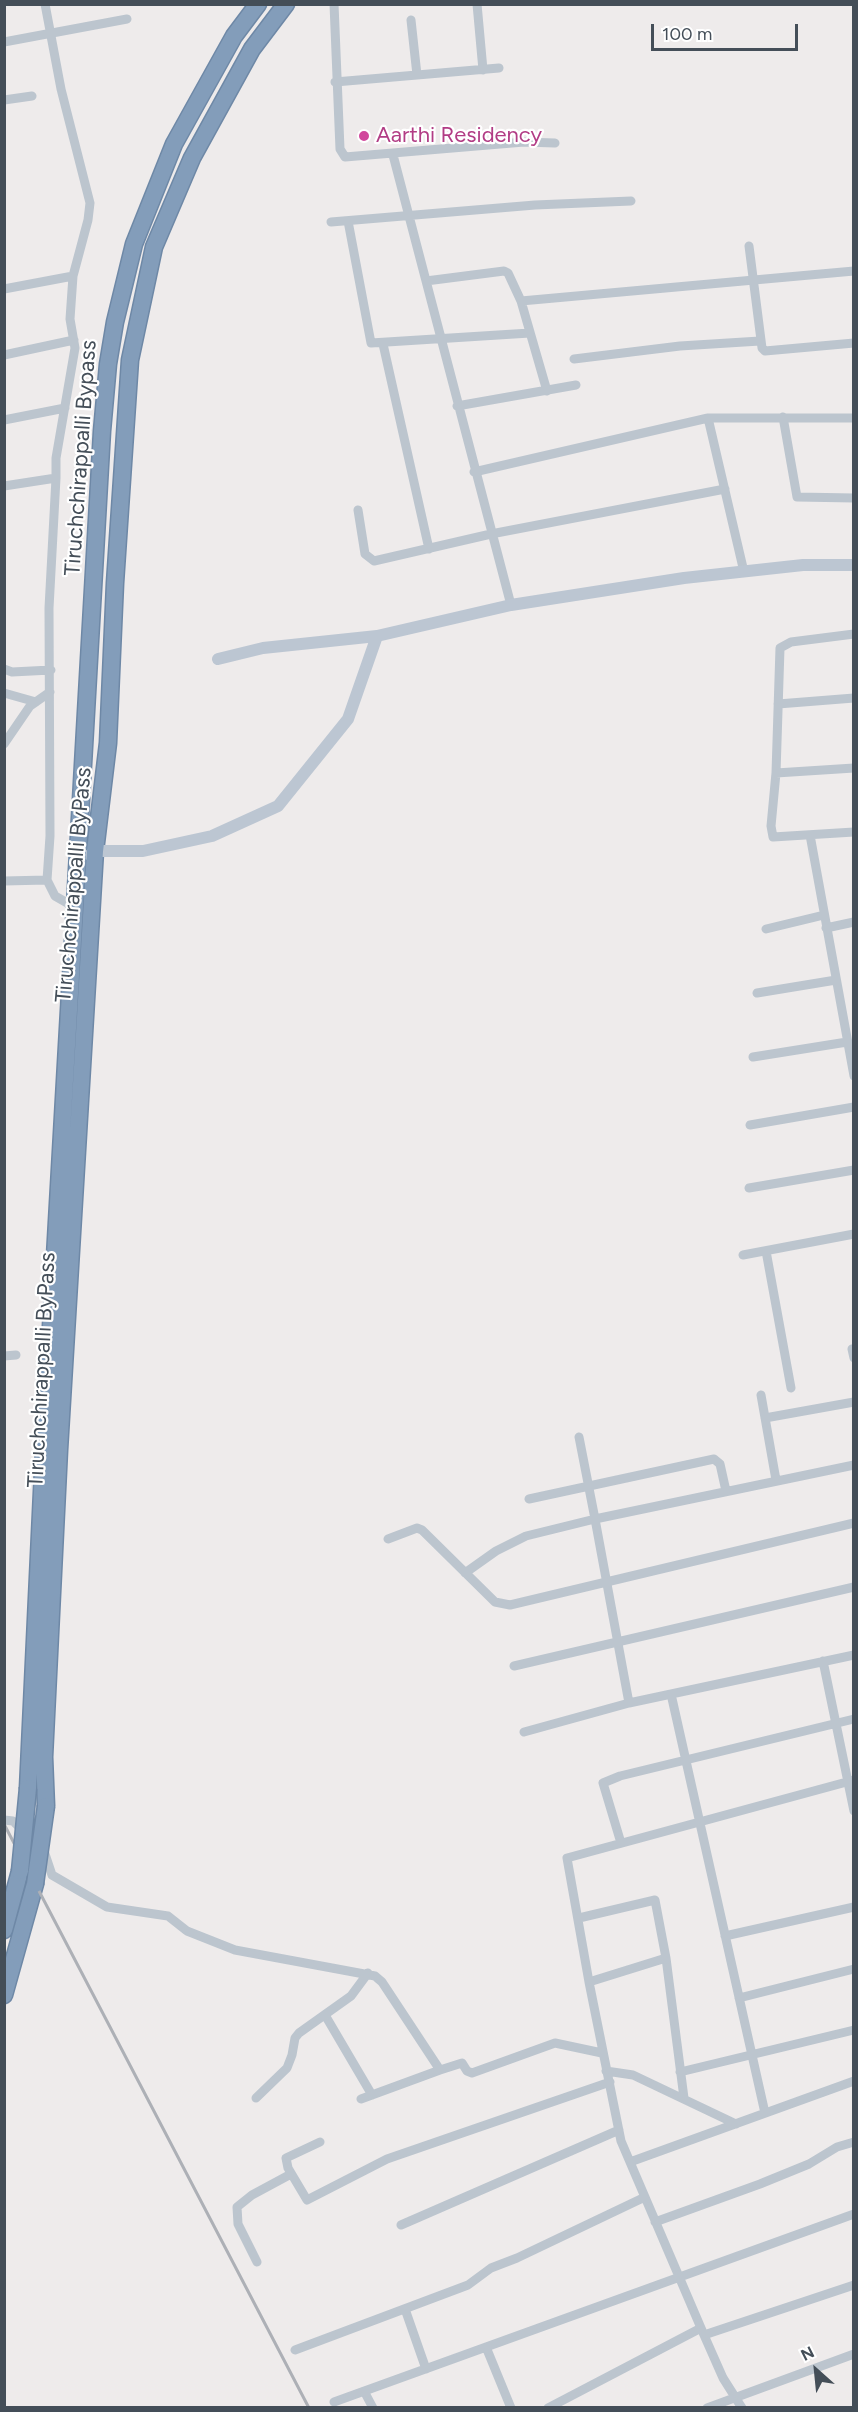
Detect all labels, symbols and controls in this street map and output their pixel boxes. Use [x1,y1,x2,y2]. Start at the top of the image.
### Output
scale bar [654,12,801,50]
text: 100 m [662,23,712,45]
place label: Aarthi Residency [376,123,542,149]
marker: Aarthi Residency [357,129,371,143]
street label: Tiruchchirappalli Bypass [60,339,102,577]
street label: Tiruchchirappalli ByPass [51,766,97,1004]
street label: Tiruchchirappalli ByPass [23,1252,61,1488]
north arrow [786,2340,846,2400]
text: N [798,2342,817,2365]

